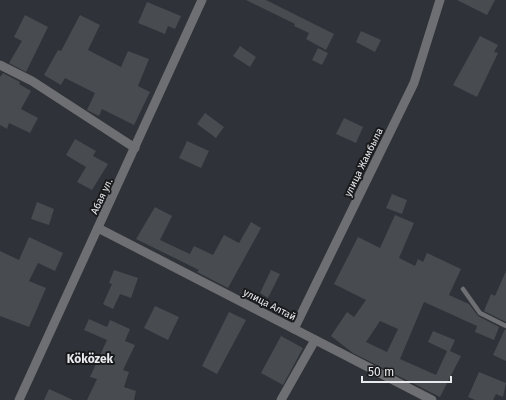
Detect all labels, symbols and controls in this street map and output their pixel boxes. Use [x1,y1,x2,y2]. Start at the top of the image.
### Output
street label: улица Жамбыла [342,126,386,199]
street label: Абая ул. [88,177,115,216]
street label: улица Алтай [241,286,298,323]
district label: Köközek [67,352,114,366]
scale bar [362,358,451,384]
text: 50 m [368,365,394,379]

